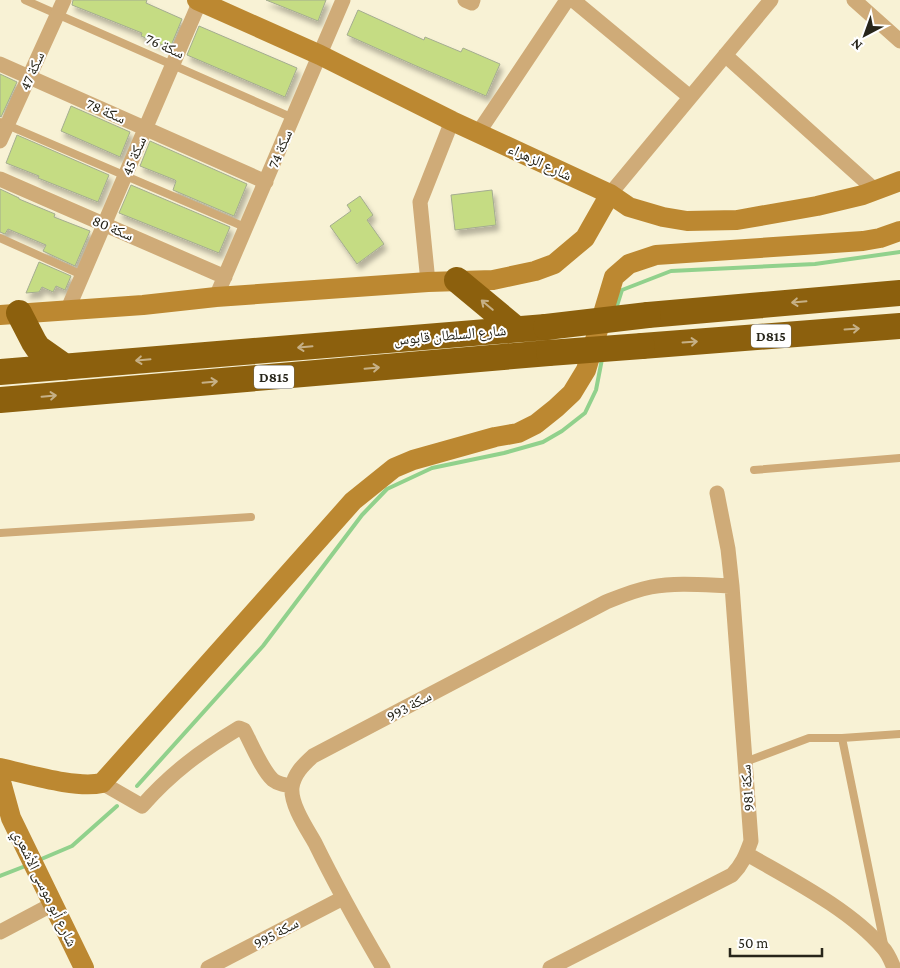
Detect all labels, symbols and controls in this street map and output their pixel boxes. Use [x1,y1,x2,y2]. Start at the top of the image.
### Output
north arrow [840,10,890,60]
street label: سكة 76 [143,30,187,62]
text: N [847,35,865,54]
street label: سكة 47 [16,49,48,93]
street label: سكة 78 [84,95,128,127]
street label: سكة 74 [265,127,295,171]
street label: سكة 45 [119,134,149,178]
street label: شارع الزهراء [505,140,574,185]
street label: سكة 80 [90,212,136,244]
one-way arrow [791,297,807,307]
one-way arrow [480,299,493,310]
street label: شارع السلطان قابوس [393,322,507,350]
road number: D815 [751,324,791,348]
one-way arrow [844,325,860,334]
one-way arrow [682,337,698,347]
one-way arrow [298,342,314,352]
one-way arrow [136,356,152,365]
one-way arrow [364,363,380,373]
road number: D815 [254,366,294,388]
one-way arrow [202,377,218,387]
one-way arrow [40,391,56,401]
street label: سكة 993 [384,687,434,724]
street label: سكة 981 [737,764,757,812]
street label: شارع أبو موسى الأشعري [6,826,81,951]
street label: سكة 995 [251,914,301,951]
scale bar [730,926,822,958]
text: 50 m [738,935,768,951]

